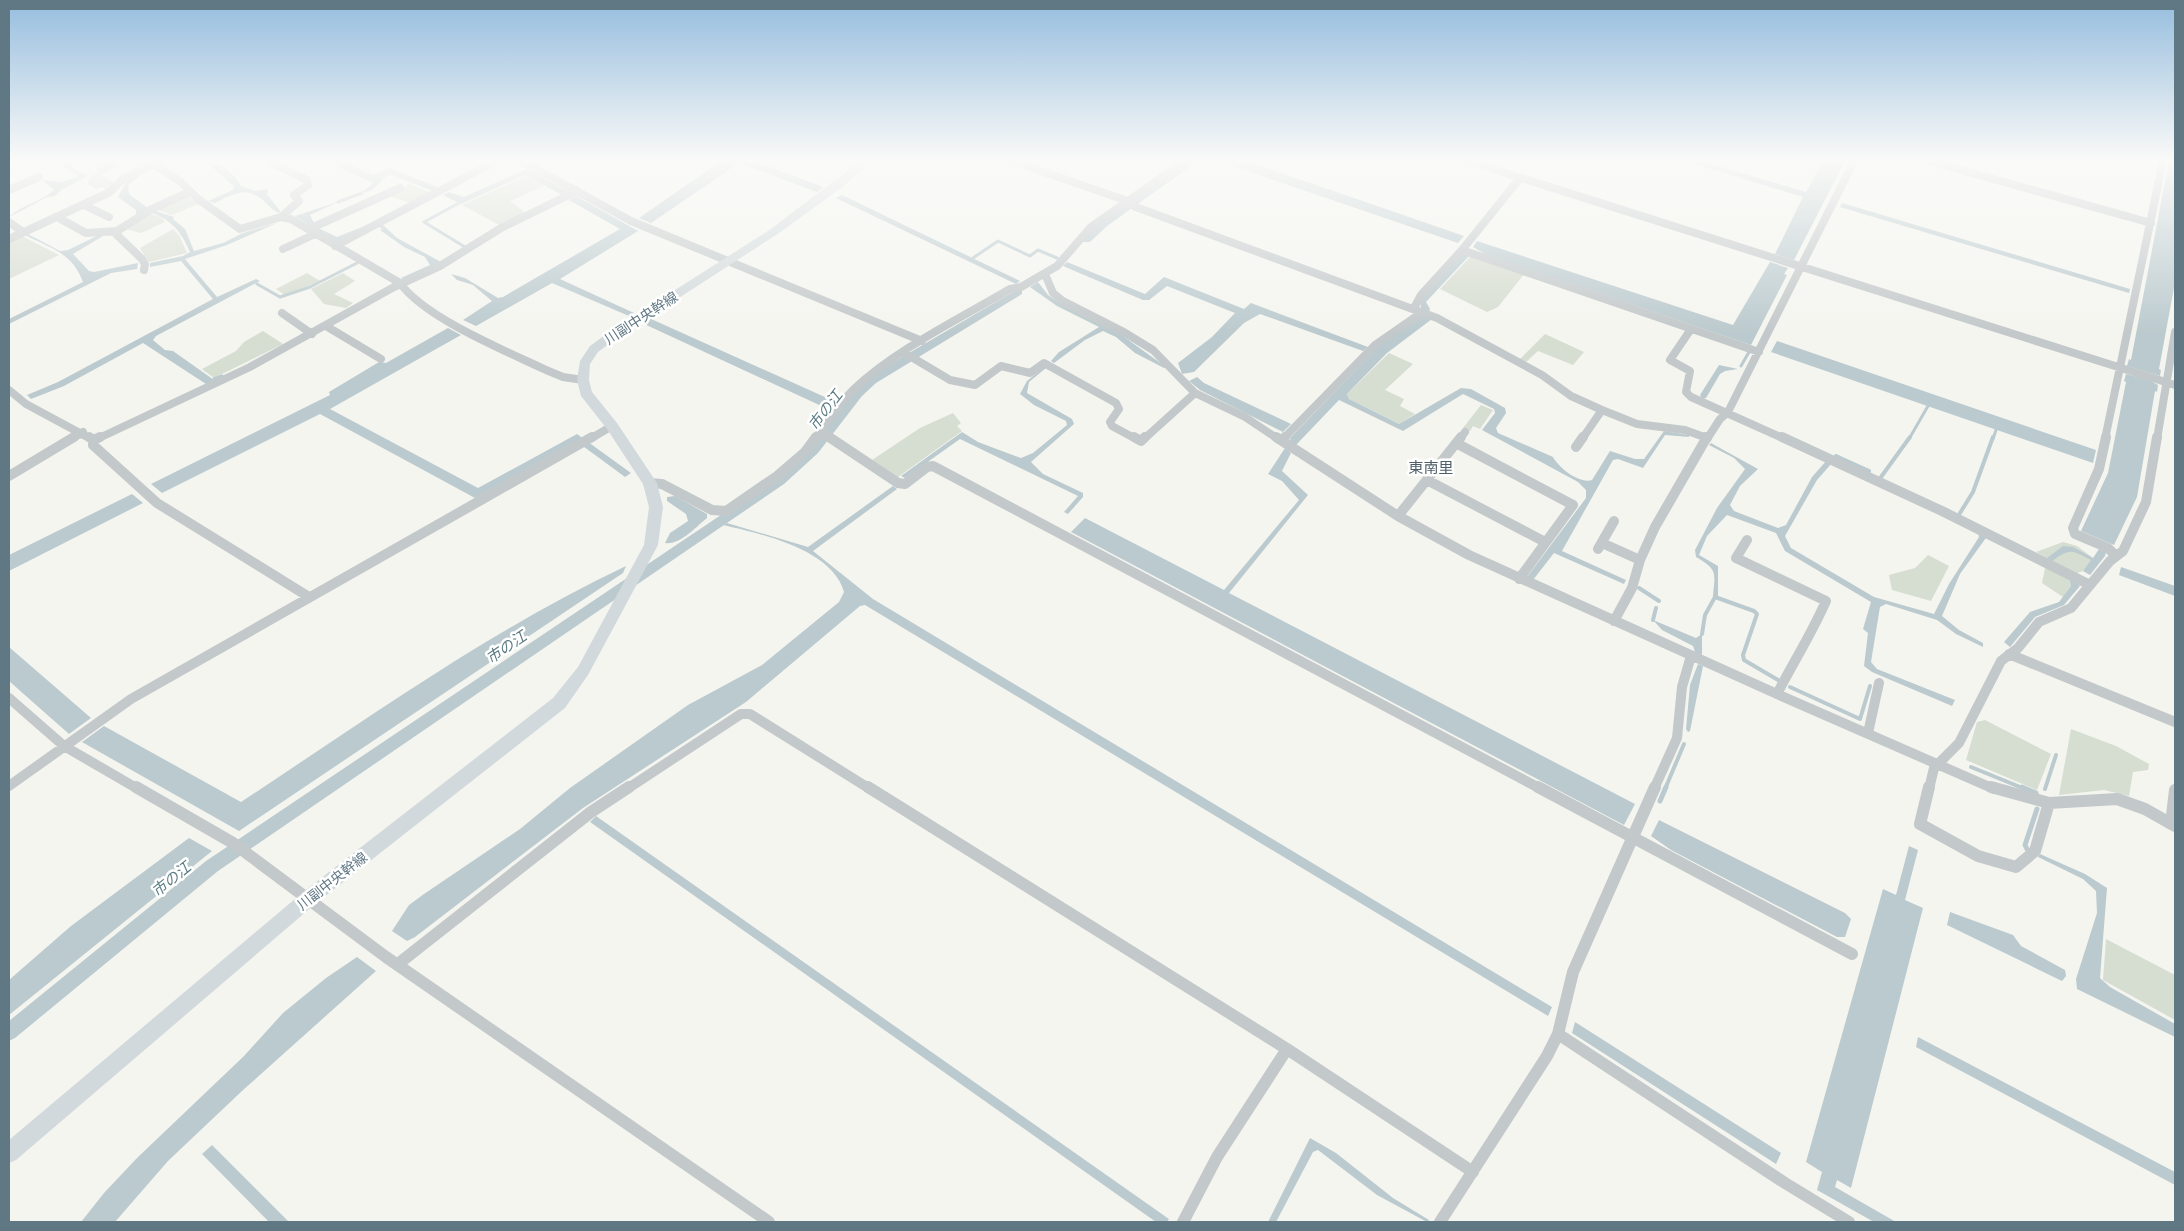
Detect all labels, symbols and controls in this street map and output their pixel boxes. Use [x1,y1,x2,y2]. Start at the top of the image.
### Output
street label: 川副中央幹線 [601,288,681,348]
water label: 市の江 [804,385,847,434]
district label: 東南里 [1408,458,1454,477]
water label: 市の江 [482,625,532,667]
street label: 川副中央幹線 [293,848,371,914]
water label: 市の江 [148,856,196,901]

